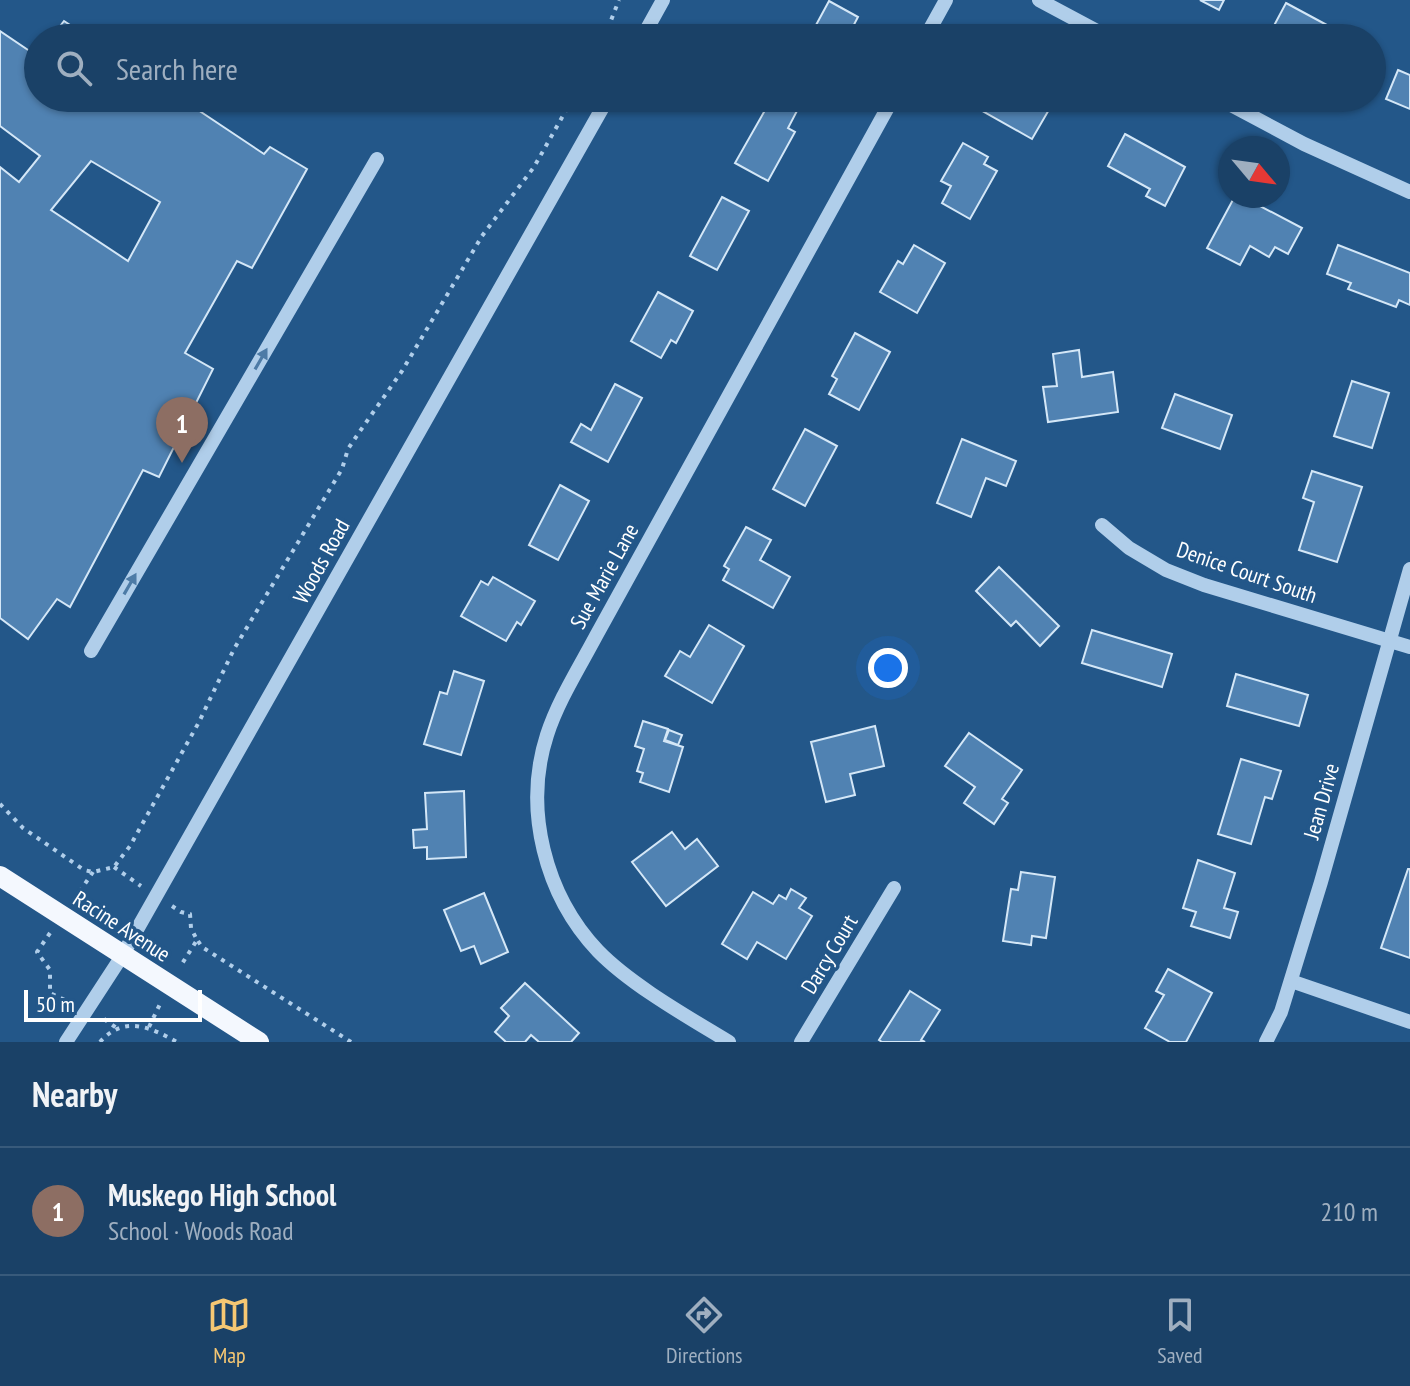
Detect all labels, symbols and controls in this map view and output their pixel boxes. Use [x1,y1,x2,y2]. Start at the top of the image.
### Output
search box [24,24,1386,112]
icon: search [52,46,96,90]
text: Search here [116,49,238,88]
north arrow [1218,136,1290,208]
one-way arrow [254,348,268,370]
pin: 1 [156,397,208,463]
street label: Woods Road [286,514,356,608]
street label: Sue Marie Lane [564,518,644,634]
street label: Denice Court South [1173,535,1321,609]
one-way arrow [123,573,137,595]
your location [868,648,908,688]
street label: Jean Drive [1297,760,1345,843]
street label: Racine Avenue [68,884,176,968]
street label: Darcy Court [794,909,864,999]
scale bar [24,986,202,1022]
text: 50 m [36,990,75,1018]
text: Nearby [32,1072,117,1116]
text: Muskego High School [108,1175,336,1214]
text: 1 [52,1195,64,1228]
text: 210 m [1320,1195,1378,1228]
text: School · Woods Road [108,1214,293,1247]
tab: Map [207,1293,251,1369]
tab: Directions [666,1293,743,1369]
tab: Saved [1157,1293,1203,1369]

